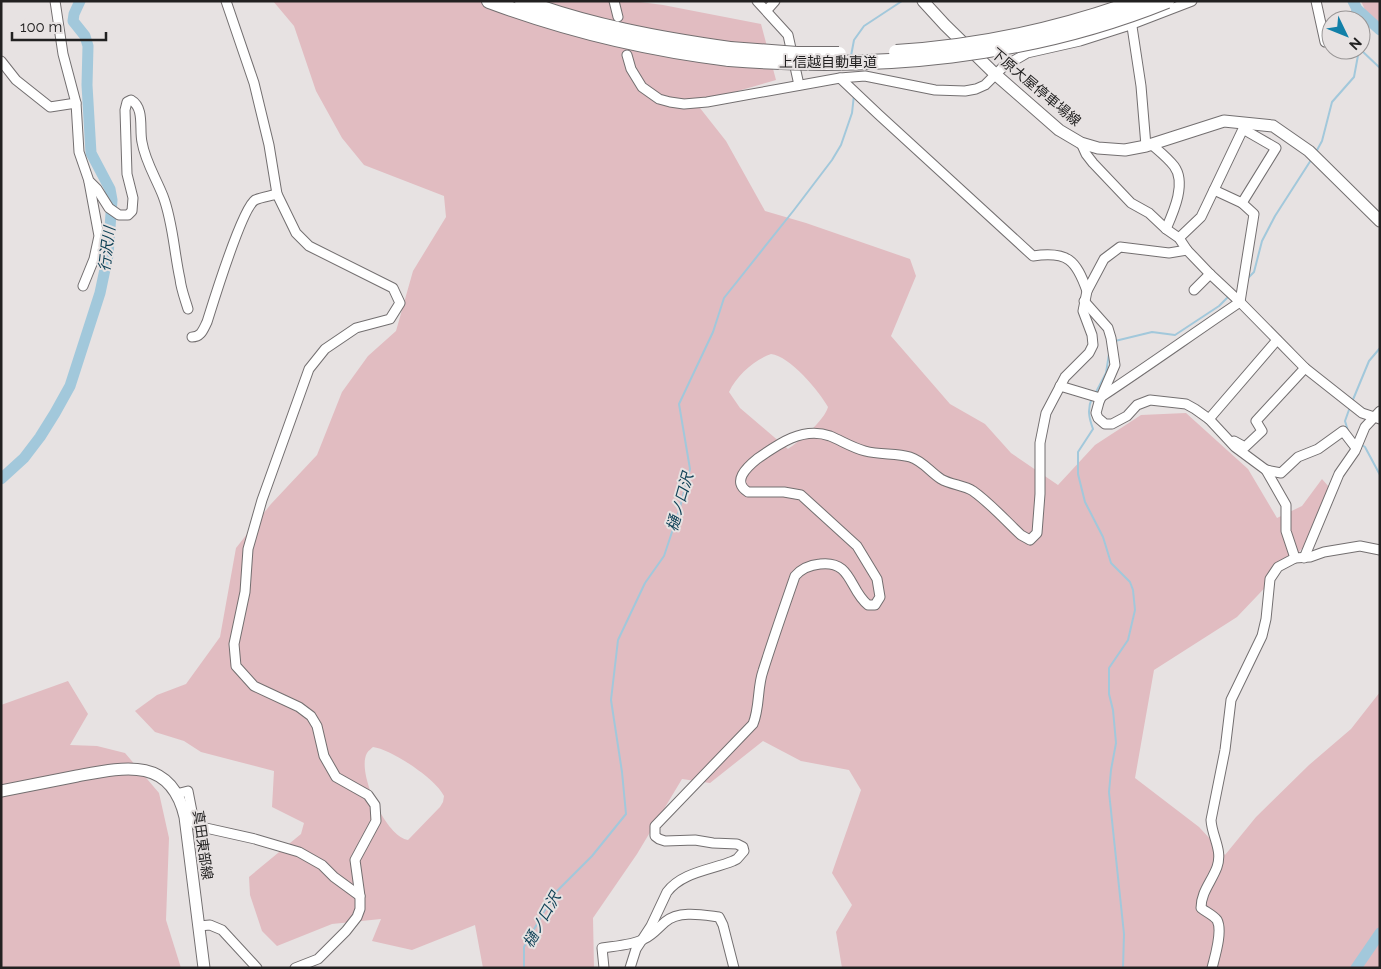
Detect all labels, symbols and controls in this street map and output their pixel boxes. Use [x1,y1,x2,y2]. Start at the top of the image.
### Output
scale bar [12,10,106,42]
north arrow [1321,10,1371,60]
text: 100 m [20,18,62,36]
text: N [1346,35,1365,53]
street label: 下原大屋停車場線 [988,45,1084,129]
street label: 上信越自動車道 [779,54,877,70]
water label: 行沢川 [95,224,119,272]
water label: 樋ノ口沢 [663,469,697,533]
street label: 真田東部線 [190,809,216,881]
water label: 樋ノ口沢 [520,888,565,951]

